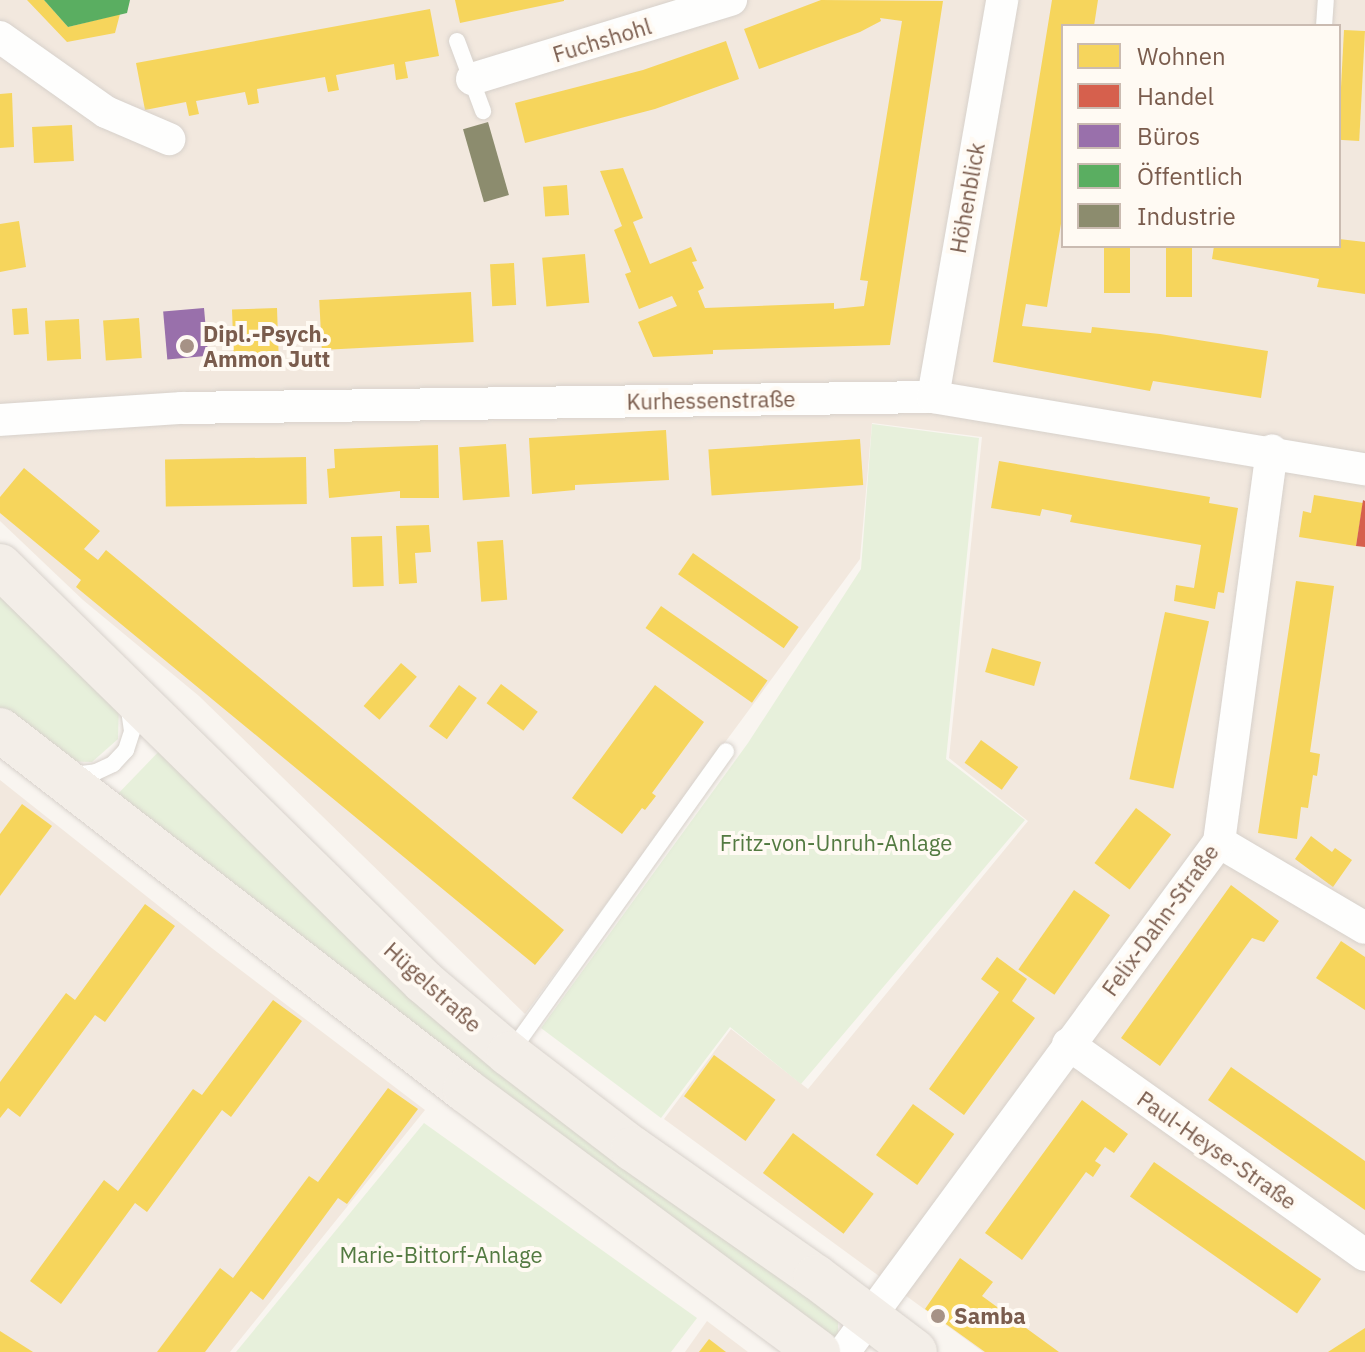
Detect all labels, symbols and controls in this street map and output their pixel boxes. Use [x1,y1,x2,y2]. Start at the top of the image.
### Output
street label: Fuchshohl [549,12,655,68]
legend [1061,24,1341,248]
text: Wohnen [1137,40,1226,72]
text: Handel [1137,80,1214,112]
text: Büros [1137,120,1200,152]
street label: Höhenblick [944,141,990,255]
text: Öffentlich [1137,160,1243,192]
text: Industrie [1137,200,1236,232]
place label: Dipl.-Psych. Ammon Jutt [203,320,330,372]
marker: Dipl.-Psych. Ammon Jutt [178,337,196,355]
street label: Kurhessenstraße [626,385,796,415]
park label: Fritz-von-Unruh-Anlage [720,830,952,856]
street label: Felix-Dahn-Straße [1096,839,1224,1001]
street label: Hügelstraße [379,936,487,1038]
street label: Paul-Heyse-Straße [1132,1085,1302,1215]
park label: Marie-Bittorf-Anlage [339,1242,543,1268]
place label: Samba [954,1303,1026,1329]
marker: Samba [929,1307,947,1325]

